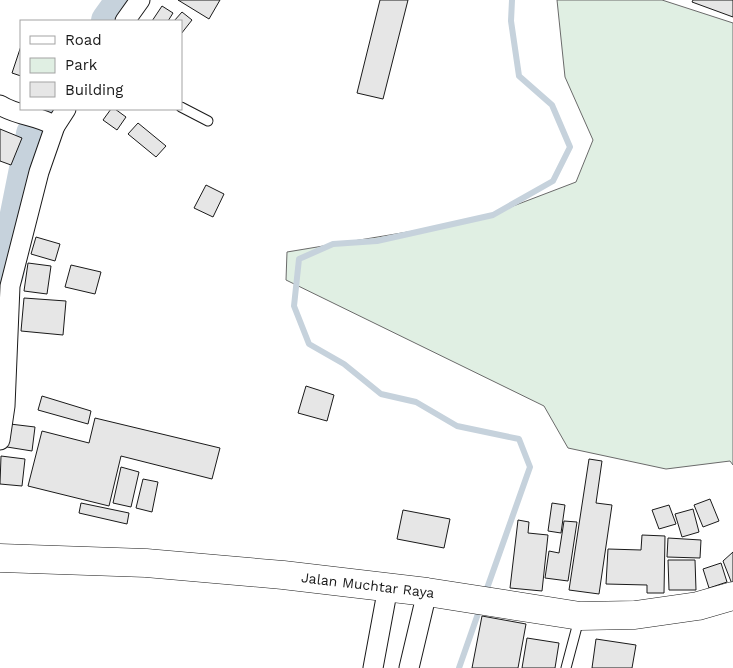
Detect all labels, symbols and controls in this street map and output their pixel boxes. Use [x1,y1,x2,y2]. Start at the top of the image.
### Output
legend [20,20,182,110]
text: Road [65,31,102,49]
text: Park [65,56,98,74]
text: Building [65,81,123,99]
street label: Jalan Muchtar Raya [300,569,436,601]

